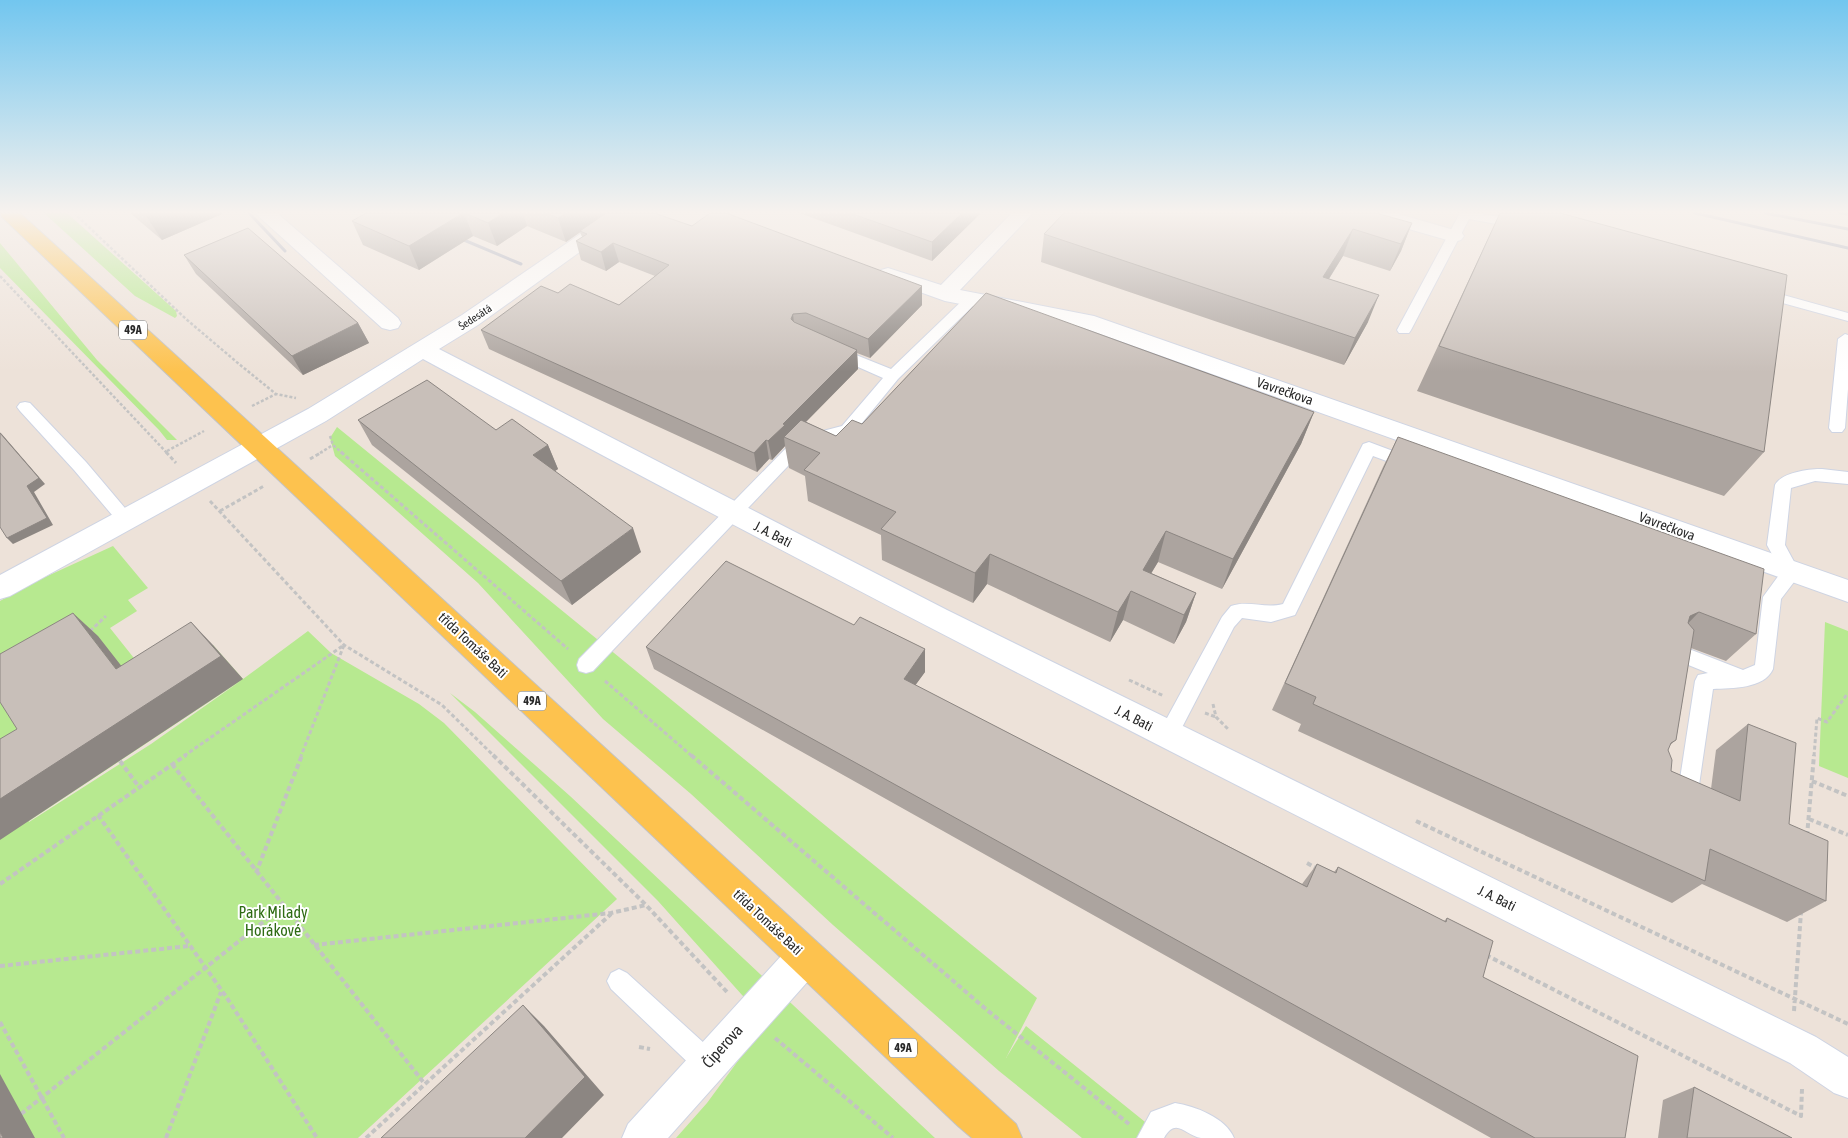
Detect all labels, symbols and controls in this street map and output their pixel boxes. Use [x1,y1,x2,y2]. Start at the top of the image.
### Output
street label: Šedesátá [456,302,494,332]
road number: 49A [119,320,147,340]
street label: Vavrečkova [1255,374,1315,408]
street label: Vavrečkova [1637,508,1697,544]
street label: J. A. Bati [751,518,795,550]
street label: třída Tomáše Bati [435,609,511,681]
road number: 49A [518,691,546,710]
street label: J. A. Bati [1112,702,1156,734]
street label: J. A. Bati [1475,882,1519,914]
street label: třída Tomáše Bati [730,886,806,958]
park label: Park Milady Horákové [238,903,308,939]
street label: Čiperova [698,1021,747,1072]
road number: 49A [889,1038,917,1058]

